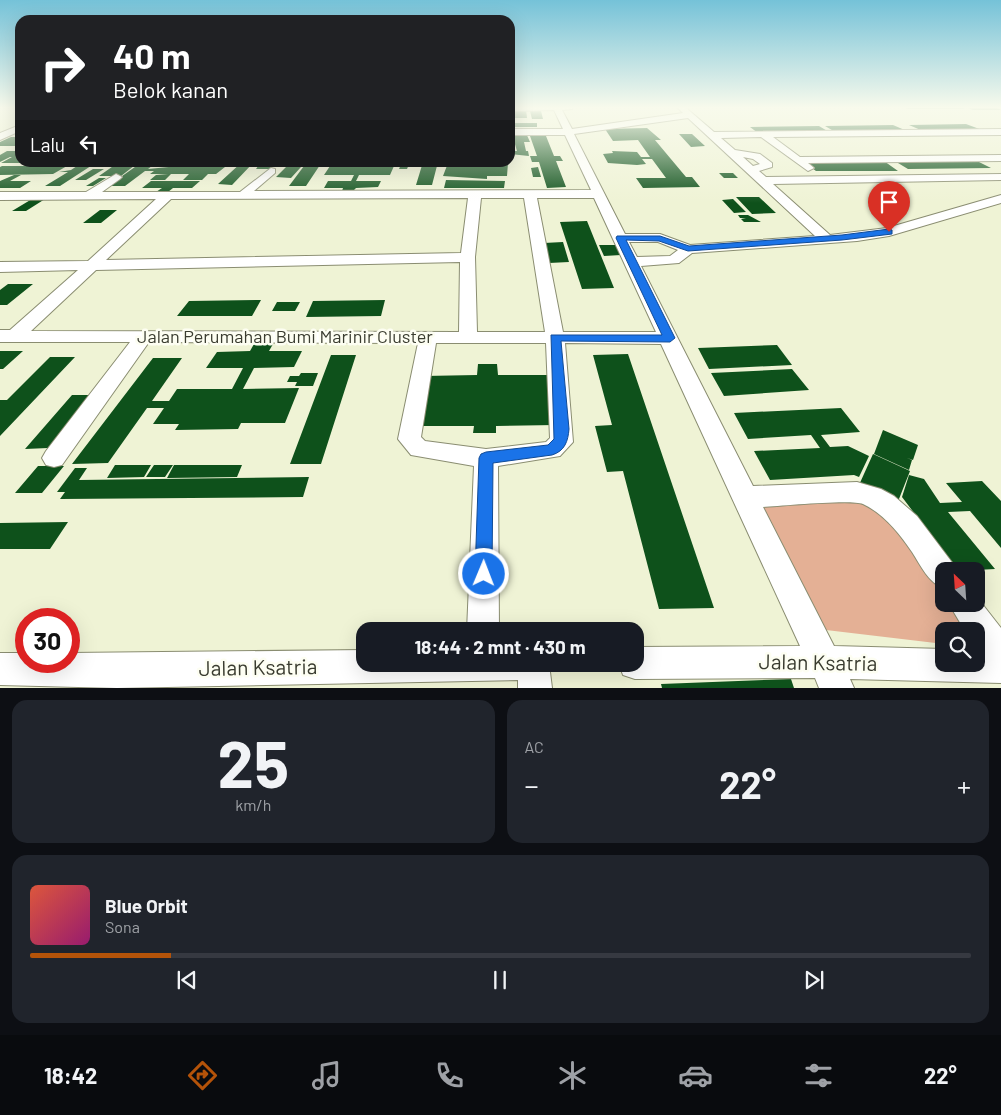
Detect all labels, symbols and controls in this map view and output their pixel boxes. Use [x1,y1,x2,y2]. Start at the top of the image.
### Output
text: 40 m [113,34,190,76]
icon: right [30,35,95,100]
text: Belok kanan [113,76,228,102]
icon: left [75,130,103,158]
text: Lalu [30,133,65,156]
pin [868,181,910,232]
icon: arrive [875,188,903,216]
street label: Jalan Perumahan Bumi Marinir Cluster [137,325,433,347]
position arrow [457,547,509,599]
north arrow [935,562,985,612]
map controls [935,562,985,672]
speed limit sign: 30 [15,608,80,673]
button: search [935,622,985,672]
text: 18:44 · 2 mnt · 430 m [414,635,586,658]
street label: Jalan Ksatria [758,648,878,675]
street label: Jalan Ksatria [198,653,318,680]
text: 25 [218,723,289,801]
text: AC [525,737,544,756]
text: 22° [719,761,776,807]
text: − [525,768,539,802]
text: + [957,768,971,802]
text: km/h [235,795,271,814]
text: Blue Orbit [105,894,188,917]
text: Sona [105,917,140,936]
icon: previous [173,966,201,994]
icon: pause [486,966,514,994]
icon: next [800,966,828,994]
icon: directions [185,1058,220,1093]
icon: music [309,1058,344,1093]
icon: phone [432,1058,467,1093]
icon: climate [555,1058,590,1093]
icon: car [678,1058,713,1093]
icon: filters [801,1058,836,1093]
text: 18:42 [44,1062,97,1088]
text: 22° [924,1062,957,1088]

